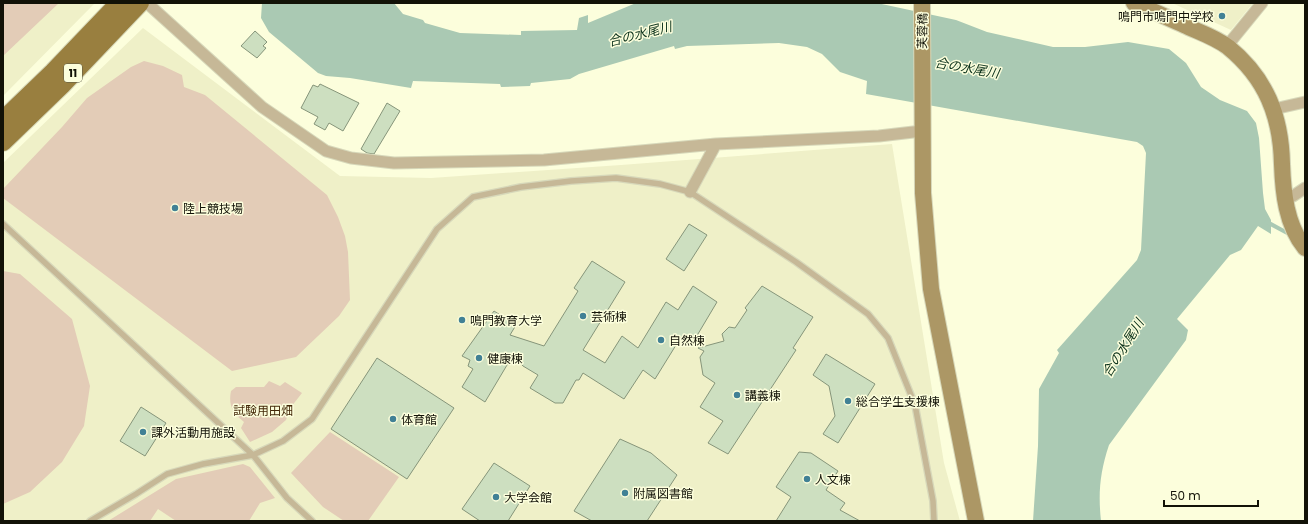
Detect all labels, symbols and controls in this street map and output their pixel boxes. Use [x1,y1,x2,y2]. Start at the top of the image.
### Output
place label: 鳴門市鳴門中学校 [1118,8,1214,25]
marker: 鳴門市鳴門中学校 [1217,11,1227,21]
street label: 芙蓉橋 [913,13,931,49]
water label: 合の水尾川 [606,16,676,51]
water label: 合の水尾川 [933,53,1003,83]
road number: 11 [64,64,82,82]
place label: 陸上競技場 [183,200,243,217]
marker: 陸上競技場 [170,203,180,213]
place label: 芸術棟 [591,308,627,325]
marker: 芸術棟 [578,311,588,321]
place label: 鳴門教育大学 [470,312,542,329]
water label: 合の水尾川 [1098,314,1149,381]
marker: 鳴門教育大学 [457,315,467,325]
place label: 自然棟 [669,332,705,349]
marker: 自然棟 [656,335,666,345]
place label: 健康棟 [487,350,523,367]
marker: 健康棟 [474,353,484,363]
place label: 講義棟 [745,387,781,404]
marker: 講義棟 [732,390,742,400]
place label: 総合学生支援棟 [856,393,940,410]
marker: 総合学生支援棟 [843,396,853,406]
park label: 試験用田畑 [233,402,293,419]
place label: 体育館 [401,411,437,428]
marker: 体育館 [388,414,398,424]
place label: 課外活動用施設 [151,424,235,441]
marker: 課外活動用施設 [138,427,148,437]
place label: 人文棟 [815,471,851,488]
marker: 人文棟 [802,474,812,484]
scale bar [1164,482,1258,508]
place label: 附属図書館 [633,485,693,502]
text: 50 m [1170,487,1201,504]
marker: 附属図書館 [620,488,630,498]
place label: 大学会館 [504,489,552,506]
marker: 大学会館 [491,492,501,502]

